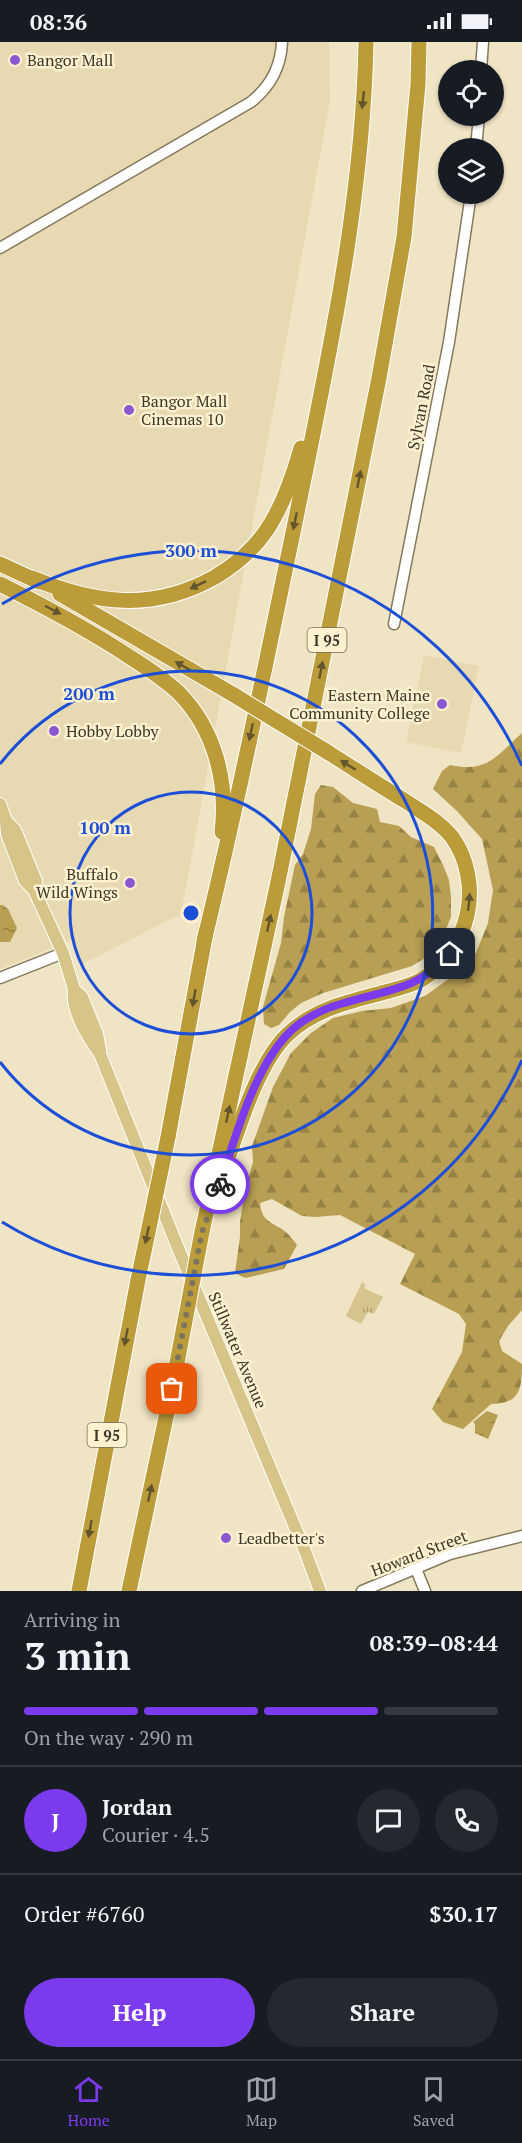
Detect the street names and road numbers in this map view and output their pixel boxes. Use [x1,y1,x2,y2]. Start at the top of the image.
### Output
street label: Sylvan Road [402,362,440,452]
road number: I 95 [308,628,346,652]
street label: Stillwater Avenue [203,1288,273,1412]
road number: I 95 [88,1423,126,1447]
street label: Howard Street [368,1524,470,1581]

